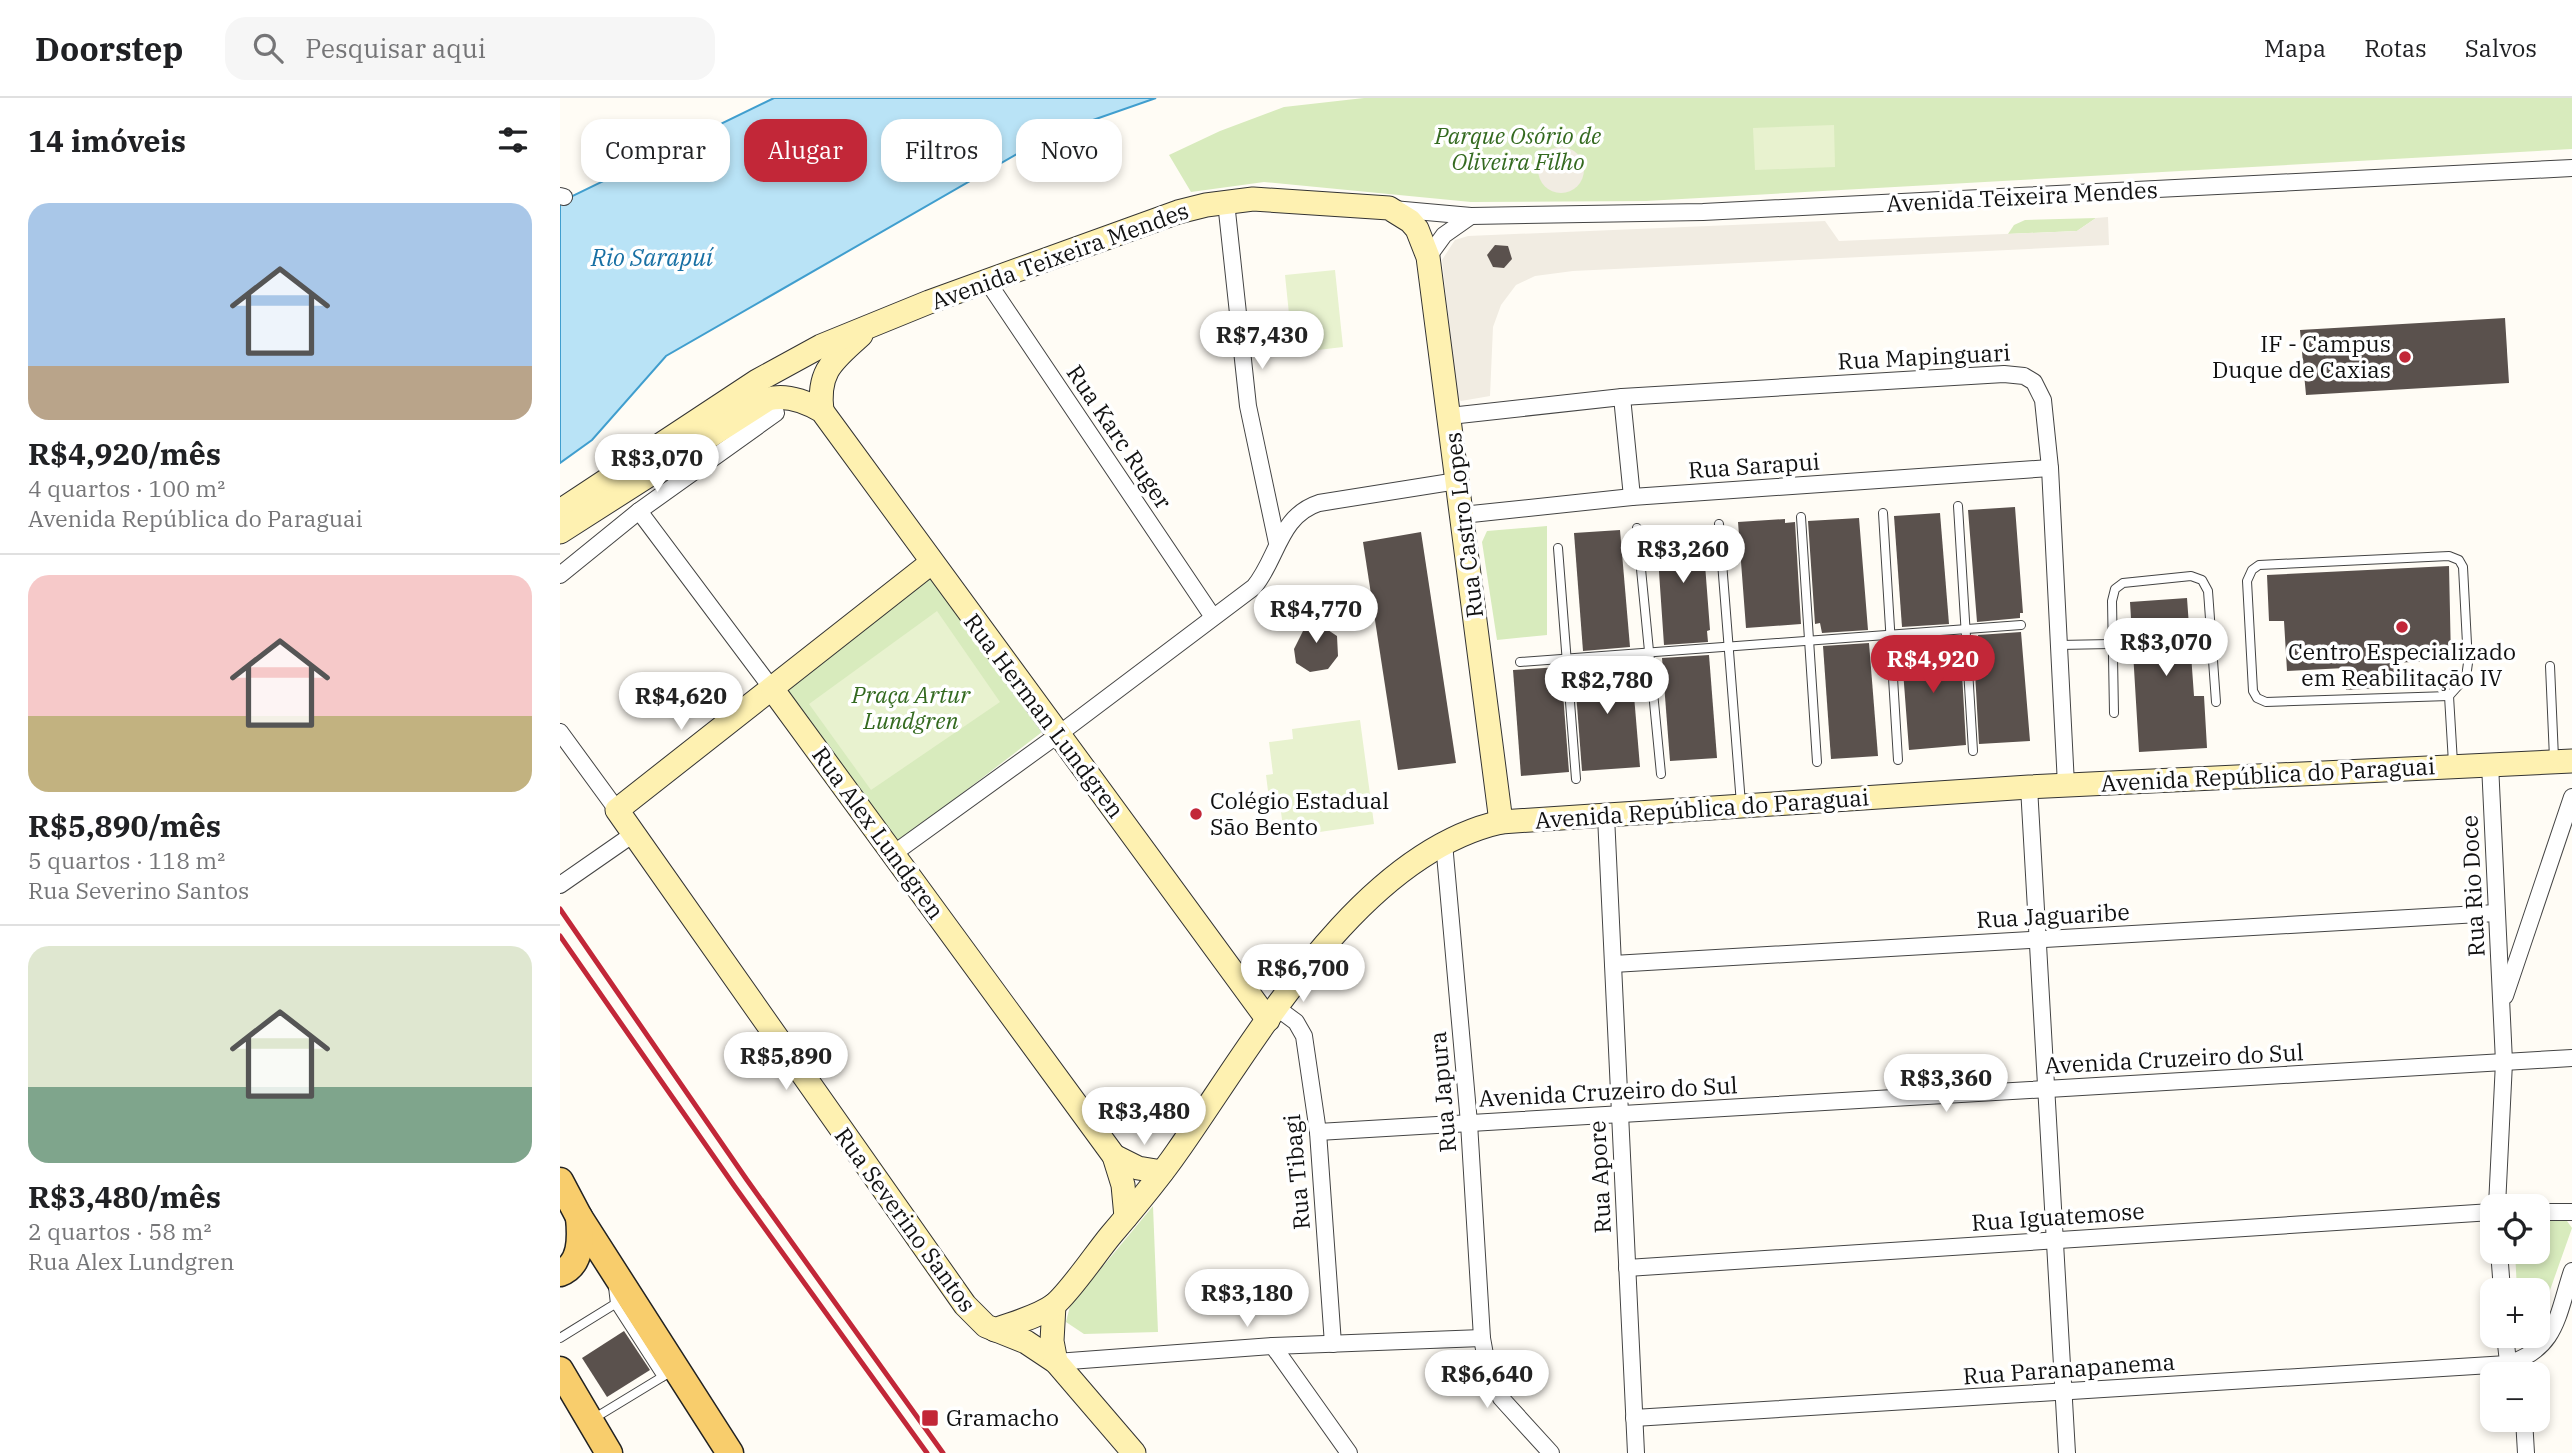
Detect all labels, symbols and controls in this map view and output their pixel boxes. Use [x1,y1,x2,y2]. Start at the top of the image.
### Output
search box [225,17,715,80]
text: Doorstep [35,27,183,70]
icon: search [249,29,287,67]
text: Pesquisar aqui [305,31,486,65]
text: Mapa [2264,32,2326,64]
text: Rotas [2364,32,2427,64]
text: Salvos [2465,32,2537,64]
chip: Comprar [581,119,730,182]
chip: Alugar [744,119,867,182]
chip: Filtros [881,119,1002,182]
chip: Novo [1016,119,1122,182]
park label: Parque Osório de Oliveira Filho [1434,120,1601,176]
text: 14 imóveis [28,121,186,160]
icon: filters [494,121,532,159]
street label: Avenida Teixeira Mendes [1885,174,2158,218]
street label: Avenida Teixeira Mendes [927,194,1192,316]
water label: Rio Sarapuí [590,241,715,273]
icon: home [217,248,343,374]
pin: R$7,430 [1197,312,1327,371]
text: R$7,430 [1216,319,1308,349]
place label: IF - Campus Duque de Caxias [2212,328,2391,384]
street label: Rua Mapinguari [1837,336,2011,376]
marker: IF - Campus Duque de Caxias [2397,349,2413,365]
street label: Rua Karc Ruger [1060,358,1179,514]
street label: Rua Castro Lopes [1437,431,1489,620]
text: R$4,920/mês [28,434,221,473]
pin: R$3,070 [592,434,722,494]
text: R$3,070 [611,442,703,472]
street label: Rua Sarapui [1687,445,1821,485]
text: 4 quartos · 100 m² [28,473,225,503]
text: Avenida República do Paraguai [28,503,363,533]
pin: R$3,260 [1618,526,1748,585]
text: R$3,260 [1637,533,1729,563]
pin: R$4,770 [1251,586,1381,645]
text: R$4,770 [1270,593,1362,623]
street label: Rua Herman Lundgren [958,607,1132,824]
pin: R$3,070 [2101,618,2231,678]
marker: Centro Especializado em Reabilitação IV [2394,619,2410,635]
icon: home [217,620,343,746]
text: R$3,070 [2120,626,2212,656]
pin: R$4,920 [1868,636,1998,695]
place label: Centro Especializado em Reabilitação IV [2288,636,2516,692]
text: R$4,920 [1887,643,1979,673]
pin: R$2,780 [1542,656,1672,716]
text: R$2,780 [1561,664,1653,694]
pin: R$4,620 [616,672,746,732]
park label: Praça Artur Lundgren [851,679,971,735]
text: R$4,620 [635,680,727,710]
street label: Rua Alex Lundgren [806,740,952,925]
street label: Avenida República do Paraguai [2100,750,2436,798]
street label: Avenida República do Paraguai [1534,781,1870,835]
place label: Colégio Estadual São Bento [1210,785,1389,841]
text: R$5,890/mês [28,806,221,845]
marker: Colégio Estadual São Bento [1188,806,1204,822]
street label: Rua Rio Doce [2453,814,2491,958]
text: 5 quartos · 118 m² [28,845,225,875]
text: Rua Severino Santos [28,875,249,905]
street label: Rua Jaguaribe [1976,896,2130,934]
pin: R$6,700 [1238,944,1368,1004]
text: R$6,700 [1257,952,1349,982]
icon: home [217,991,343,1117]
street label: Rua Japura [1422,1030,1462,1154]
pin: R$5,890 [721,1032,851,1092]
street label: Avenida Cruzeiro do Sul [2044,1036,2304,1080]
text: R$5,890 [740,1040,832,1070]
pin: R$3,360 [1881,1054,2011,1114]
text: R$3,360 [1900,1062,1992,1092]
street label: Avenida Cruzeiro do Sul [1478,1069,1738,1113]
pin: R$3,480 [1079,1088,1209,1147]
text: R$3,480 [1098,1095,1190,1125]
street label: Rua Tibagi [1276,1113,1316,1231]
street label: Rua Apore [1581,1120,1617,1234]
street label: Rua Severino Santos [829,1121,983,1318]
text: R$3,480/mês [28,1177,221,1216]
map controls [2480,1194,2550,1432]
button: locate [2480,1194,2550,1264]
street label: Rua Iguatemose [1970,1195,2145,1237]
text: 2 quartos · 58 m² [28,1216,211,1246]
text: Rua Alex Lundgren [28,1246,234,1276]
pin: R$3,180 [1182,1270,1312,1329]
text: R$3,180 [1201,1277,1293,1307]
button: + [2480,1278,2550,1348]
street label: Rua Paranapanema [1962,1346,2176,1390]
pin: R$6,640 [1422,1350,1552,1410]
text: R$6,640 [1441,1358,1533,1388]
button: − [2480,1362,2550,1432]
place label: Gramacho [946,1402,1059,1432]
marker: Gramacho [920,1408,940,1428]

